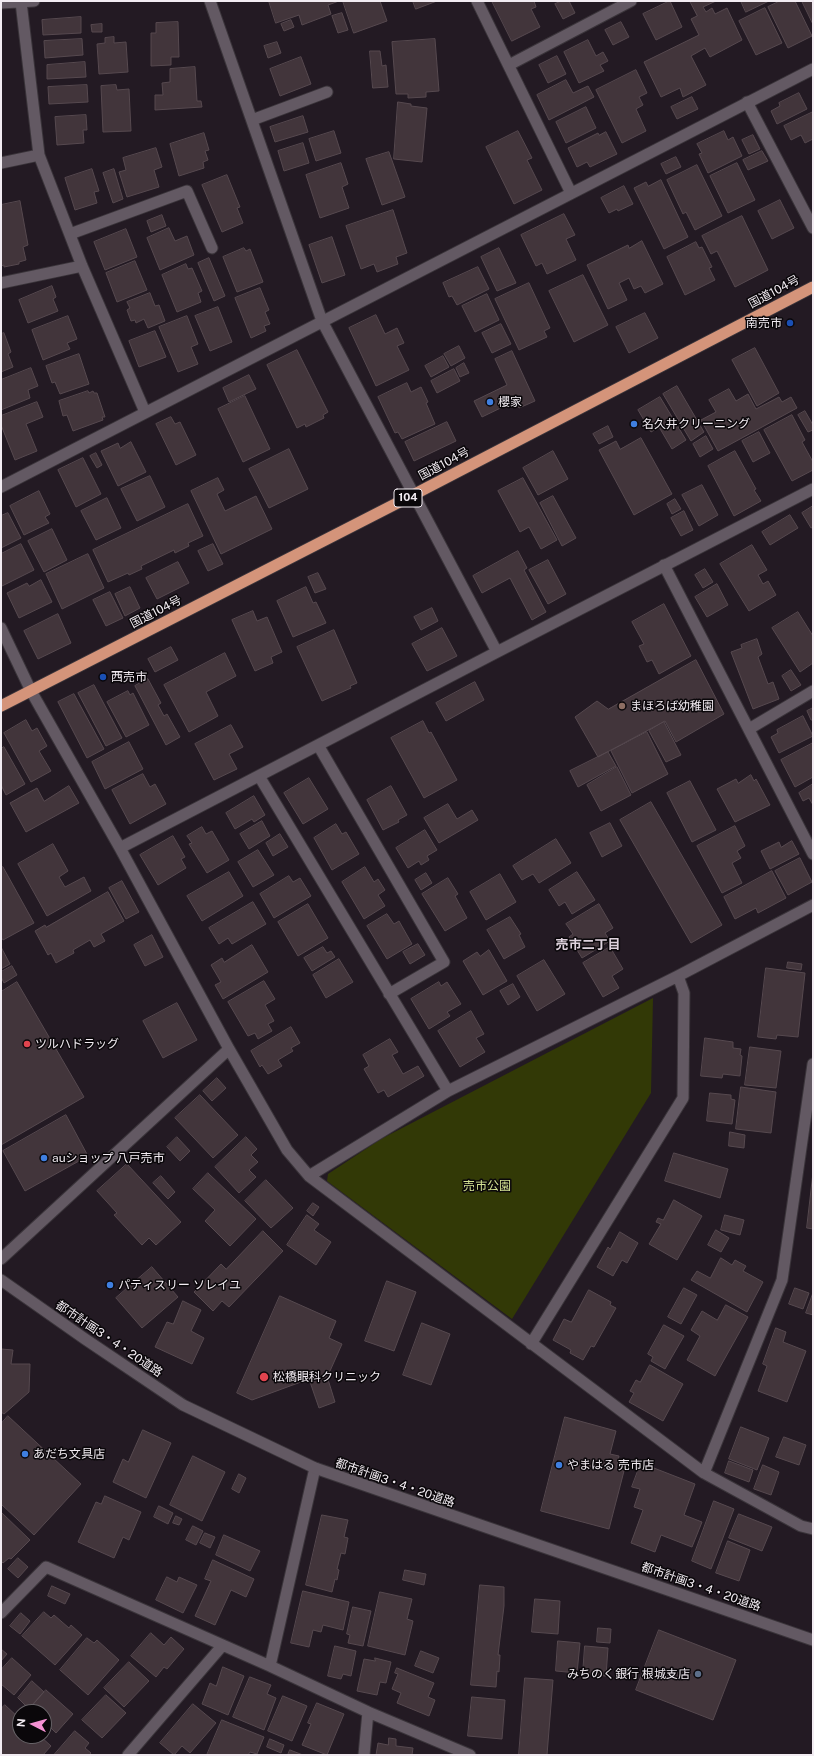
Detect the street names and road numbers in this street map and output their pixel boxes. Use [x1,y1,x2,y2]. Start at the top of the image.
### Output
street label: 国道104号 [746,273,802,311]
street label: 国道104号 [416,445,472,483]
road number: 104 [394,489,422,507]
street label: 国道104号 [128,593,184,631]
street label: 都市計画3・4・20道路 [53,1298,165,1380]
street label: 都市計画3・4・20道路 [333,1456,457,1510]
street label: 都市計画3・4・20道路 [639,1560,763,1614]

